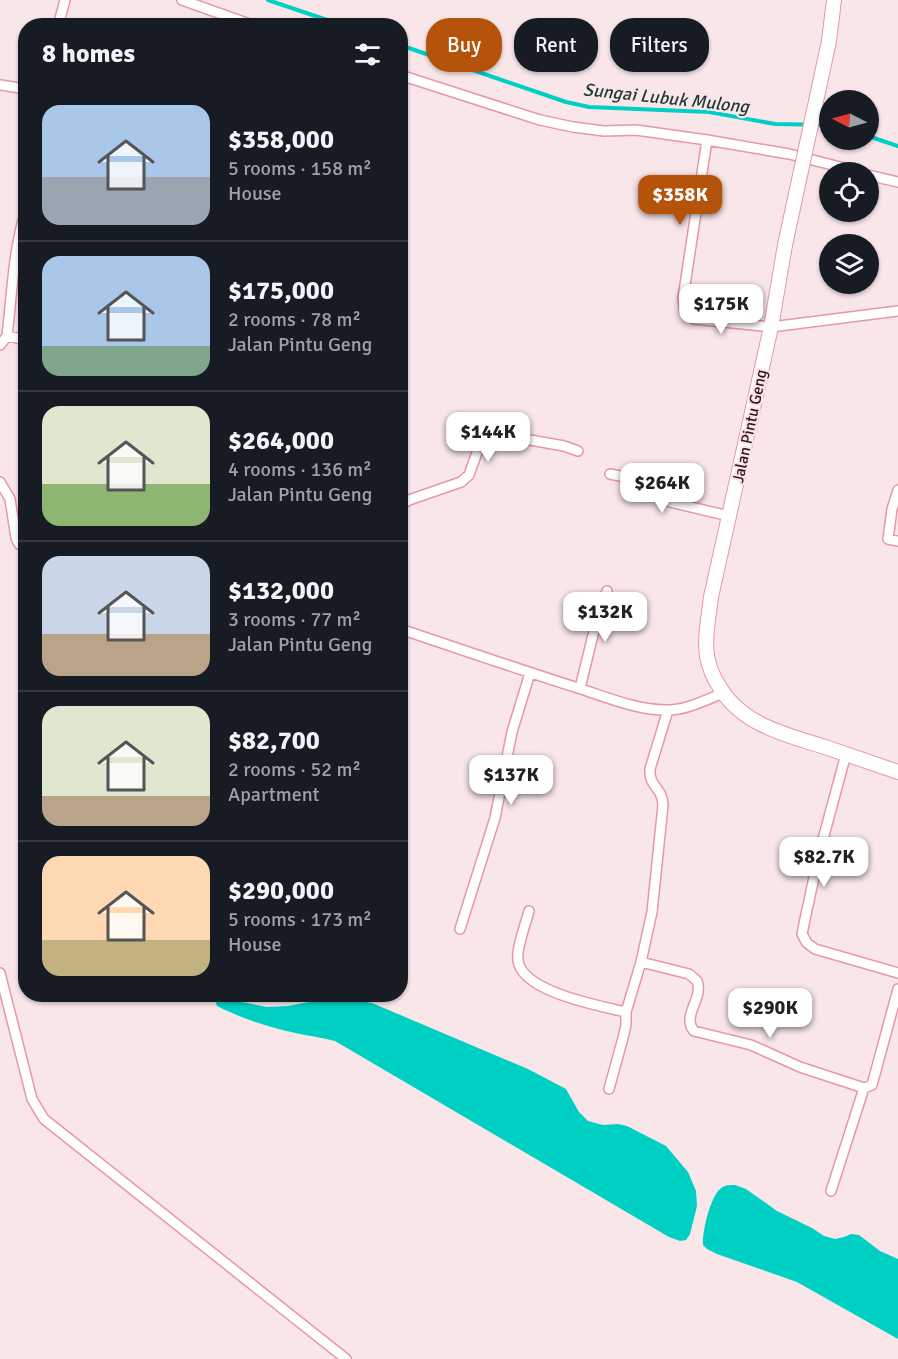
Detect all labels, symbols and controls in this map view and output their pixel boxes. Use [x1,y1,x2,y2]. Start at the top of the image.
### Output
chip: Buy [426,18,502,72]
chip: Rent [514,18,598,72]
chip: Filters [610,18,709,72]
text: 8 homes [42,38,135,70]
icon: filters [351,38,384,71]
water label: Sungai Lubuk Mulong [582,78,751,118]
north arrow [819,90,879,150]
map controls [819,90,879,294]
text: $358,000 [228,124,334,156]
icon: home [90,129,162,201]
text: 5 rooms · 158 m² [228,156,372,181]
button: locate [819,162,879,222]
pin: $358K [638,175,722,226]
text: House [228,181,282,206]
text: $358K [652,182,708,207]
button: layers [819,234,879,294]
text: $175,000 [228,275,334,307]
icon: home [90,280,162,352]
pin: $175K [679,284,763,335]
text: $175K [693,291,749,316]
text: 2 rooms · 78 m² [228,307,361,332]
text: Jalan Pintu Geng [228,332,372,357]
street label: Jalan Pintu Geng [728,368,772,485]
pin: $144K [446,412,530,463]
text: $144K [460,419,516,444]
text: $264,000 [228,425,334,457]
icon: home [90,430,162,502]
text: 4 rooms · 136 m² [228,457,372,482]
pin: $264K [620,463,704,514]
text: $264K [634,470,690,495]
text: Jalan Pintu Geng [228,482,372,507]
text: $132,000 [228,575,334,607]
icon: home [90,580,162,652]
pin: $132K [563,592,647,643]
text: $132K [577,599,633,624]
text: 3 rooms · 77 m² [228,607,361,632]
text: Jalan Pintu Geng [228,632,372,657]
text: $82,700 [228,725,320,757]
icon: home [90,730,162,802]
pin: $137K [469,755,553,806]
text: 2 rooms · 52 m² [228,757,361,782]
text: $137K [483,762,539,787]
text: Apartment [228,782,320,807]
pin: $82.7K [775,837,873,888]
text: $82.7K [793,844,855,869]
text: $290,000 [228,875,334,907]
icon: home [90,880,162,952]
text: 5 rooms · 173 m² [228,907,372,932]
text: House [228,932,282,957]
pin: $290K [728,988,812,1039]
text: $290K [742,995,798,1020]

